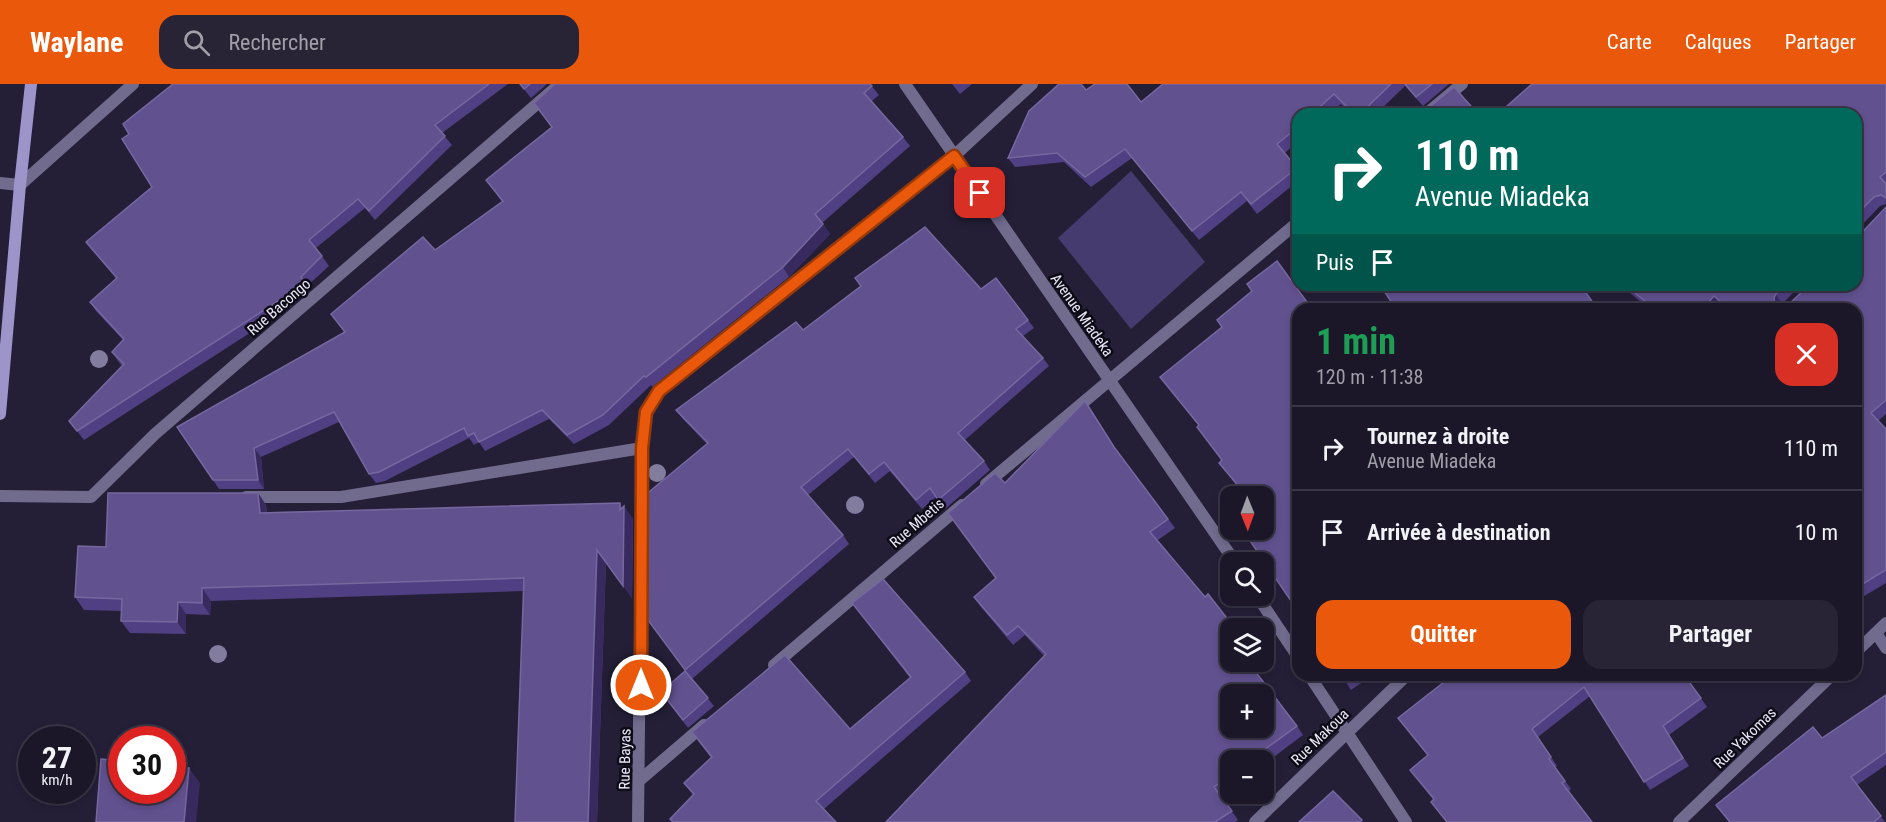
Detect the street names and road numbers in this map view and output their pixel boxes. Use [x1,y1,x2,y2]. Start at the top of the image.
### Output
street label: Avenue Miadeka [1047,270,1117,360]
street label: Rue Bacongo [244,275,314,339]
street label: Rue Mbetis [886,494,948,551]
street label: Rue Yakomas [1710,704,1780,772]
street label: Rue Makoua [1288,705,1352,769]
street label: Rue Bayas [615,728,635,790]

